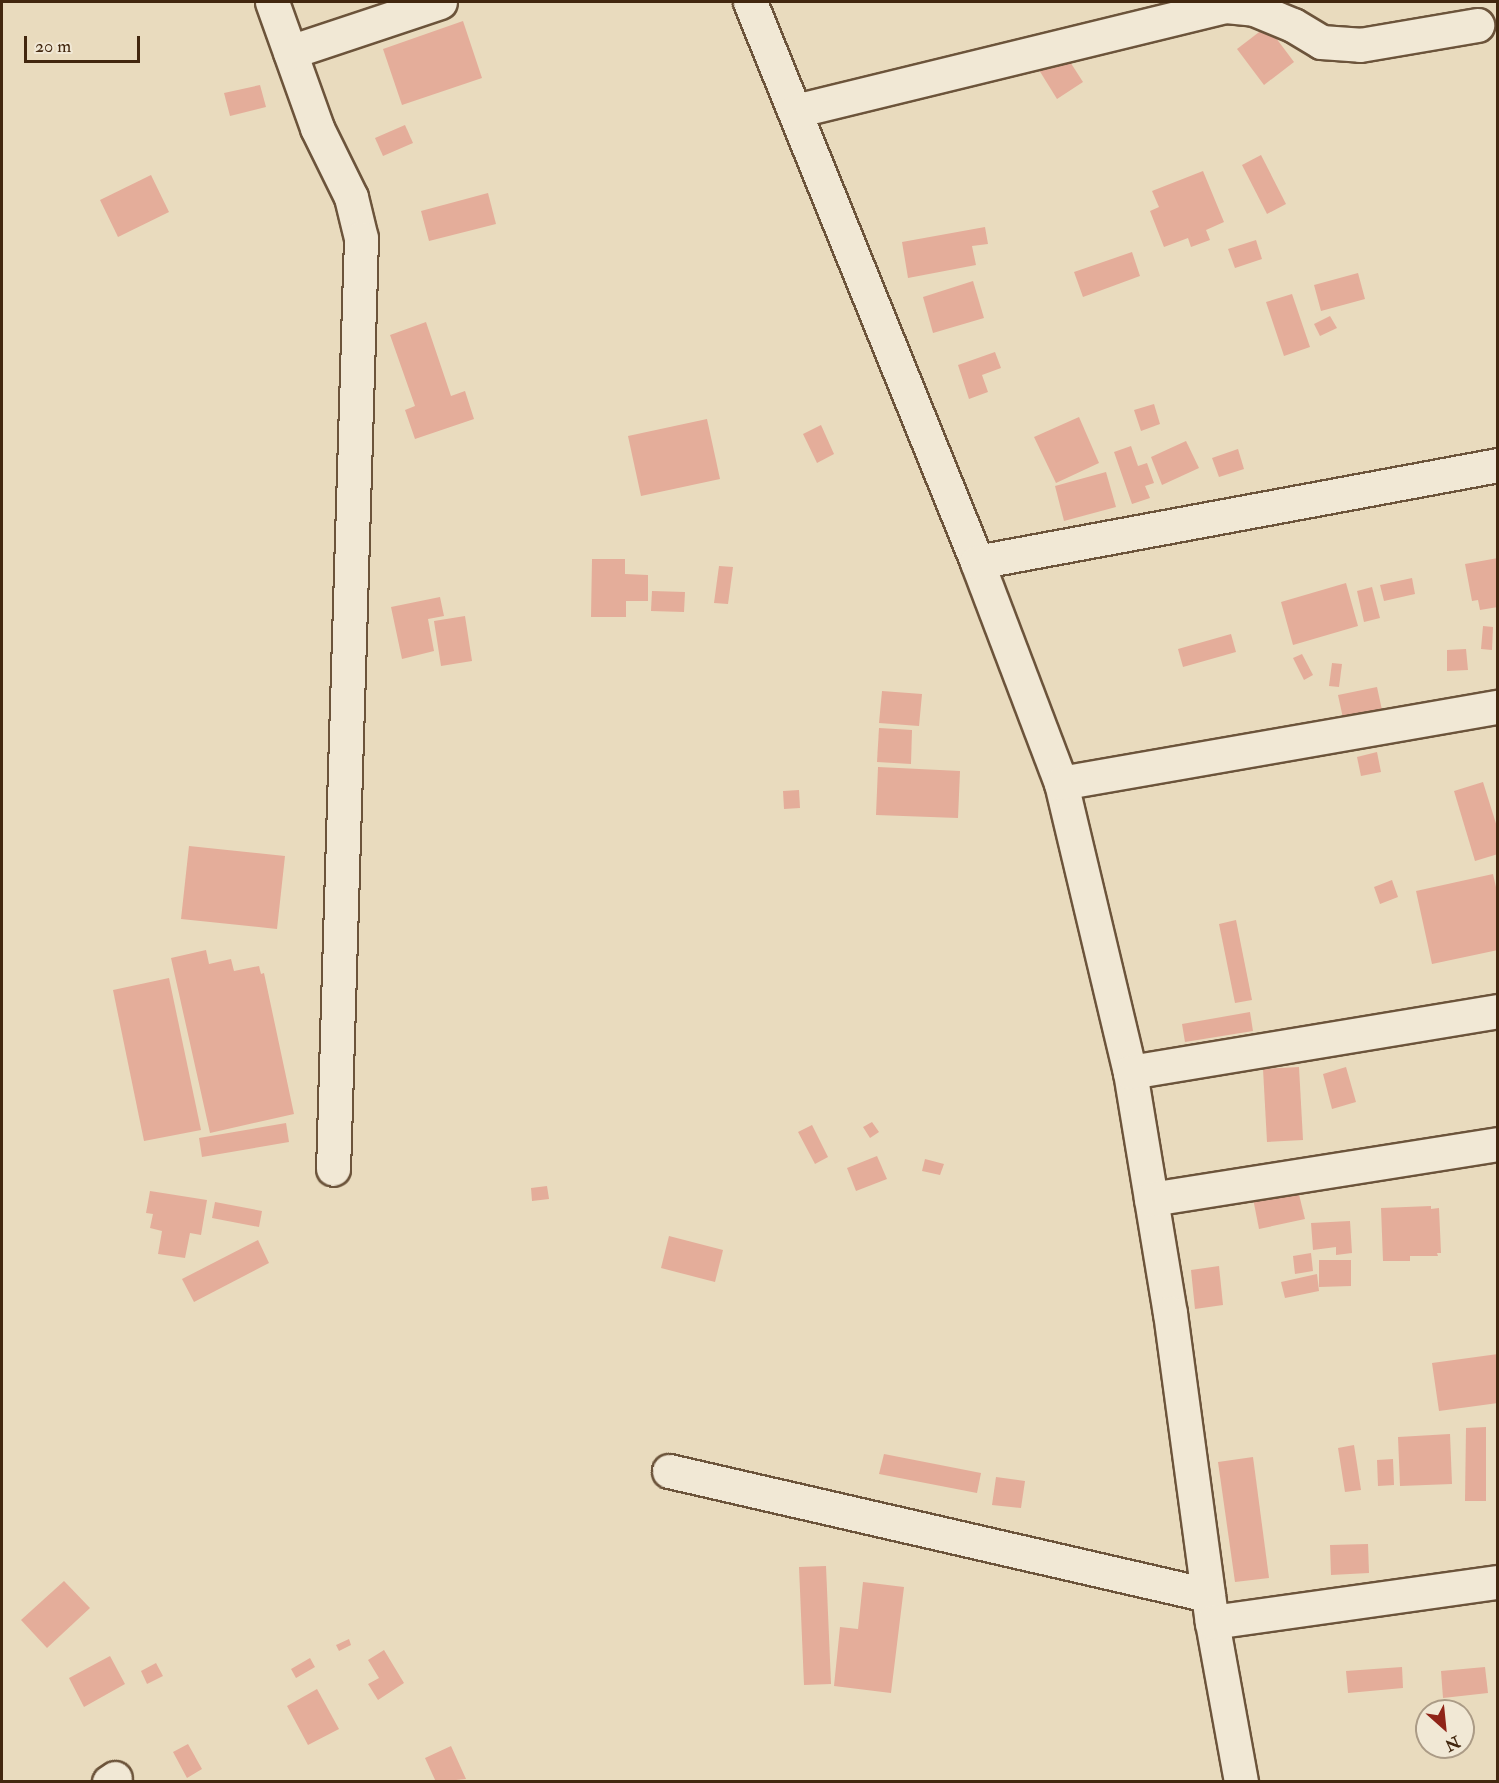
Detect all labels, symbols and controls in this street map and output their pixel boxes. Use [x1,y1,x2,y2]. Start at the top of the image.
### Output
scale bar [27,24,142,62]
text: 20 m [35,35,71,58]
north arrow [1415,1699,1475,1759]
text: N [1441,1731,1463,1755]

